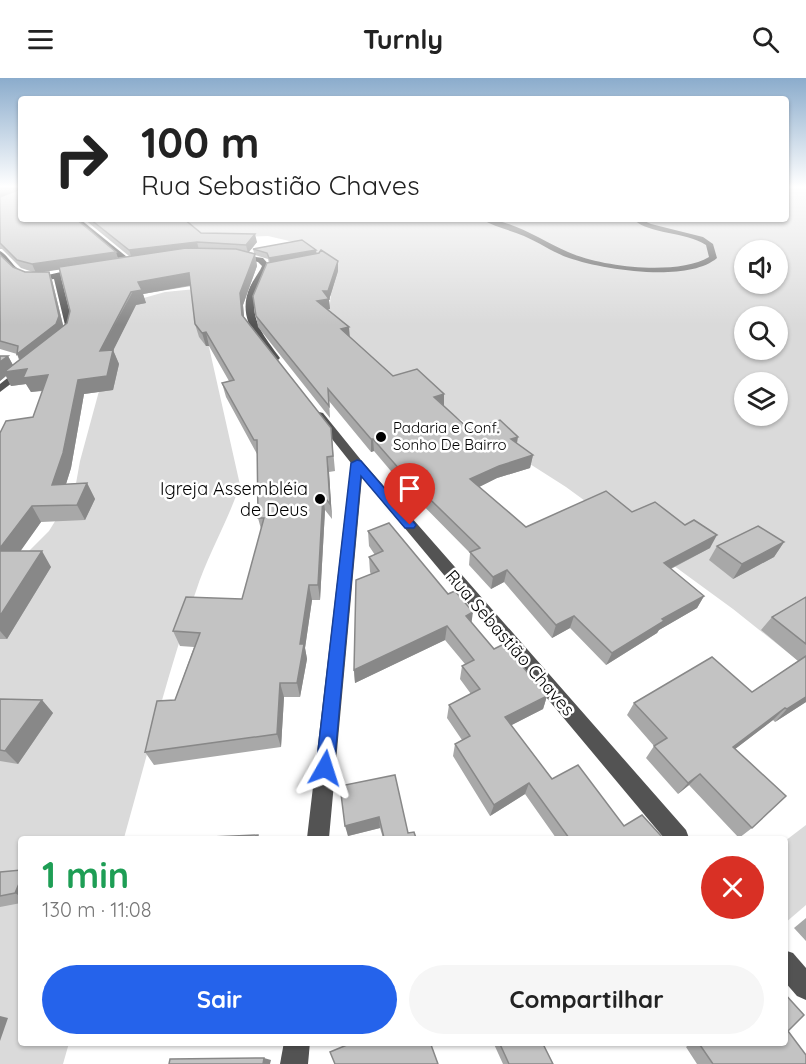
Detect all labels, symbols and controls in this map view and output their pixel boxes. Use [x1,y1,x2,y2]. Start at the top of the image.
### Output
text: Turnly [363,22,443,56]
icon: menu [24,23,57,56]
icon: search [749,23,782,56]
text: 100 m [141,116,259,169]
icon: right [42,120,120,198]
text: Rua Sebastião Chaves [141,168,420,202]
map controls [734,240,788,426]
button: sound [734,240,788,294]
button: search [734,306,788,360]
button: layers [734,372,788,426]
place label: Padaria e Conf. Sonho De Bairro [393,418,507,454]
marker: Padaria e Conf. Sonho De Bairro [374,430,388,444]
pin [384,463,435,525]
icon: arrive [393,472,426,505]
place label: Igreja Assembléia de Deus [160,477,308,521]
marker: Igreja Assembléia de Deus [313,492,327,506]
street label: Rua Sebastião Chaves [441,565,580,720]
position arrow [293,736,357,800]
text: 1 min [42,852,129,897]
button: close [701,856,764,919]
text: 130 m · 11:08 [42,897,152,922]
button: Sair [42,965,397,1034]
button: Compartilhar [409,965,764,1034]

